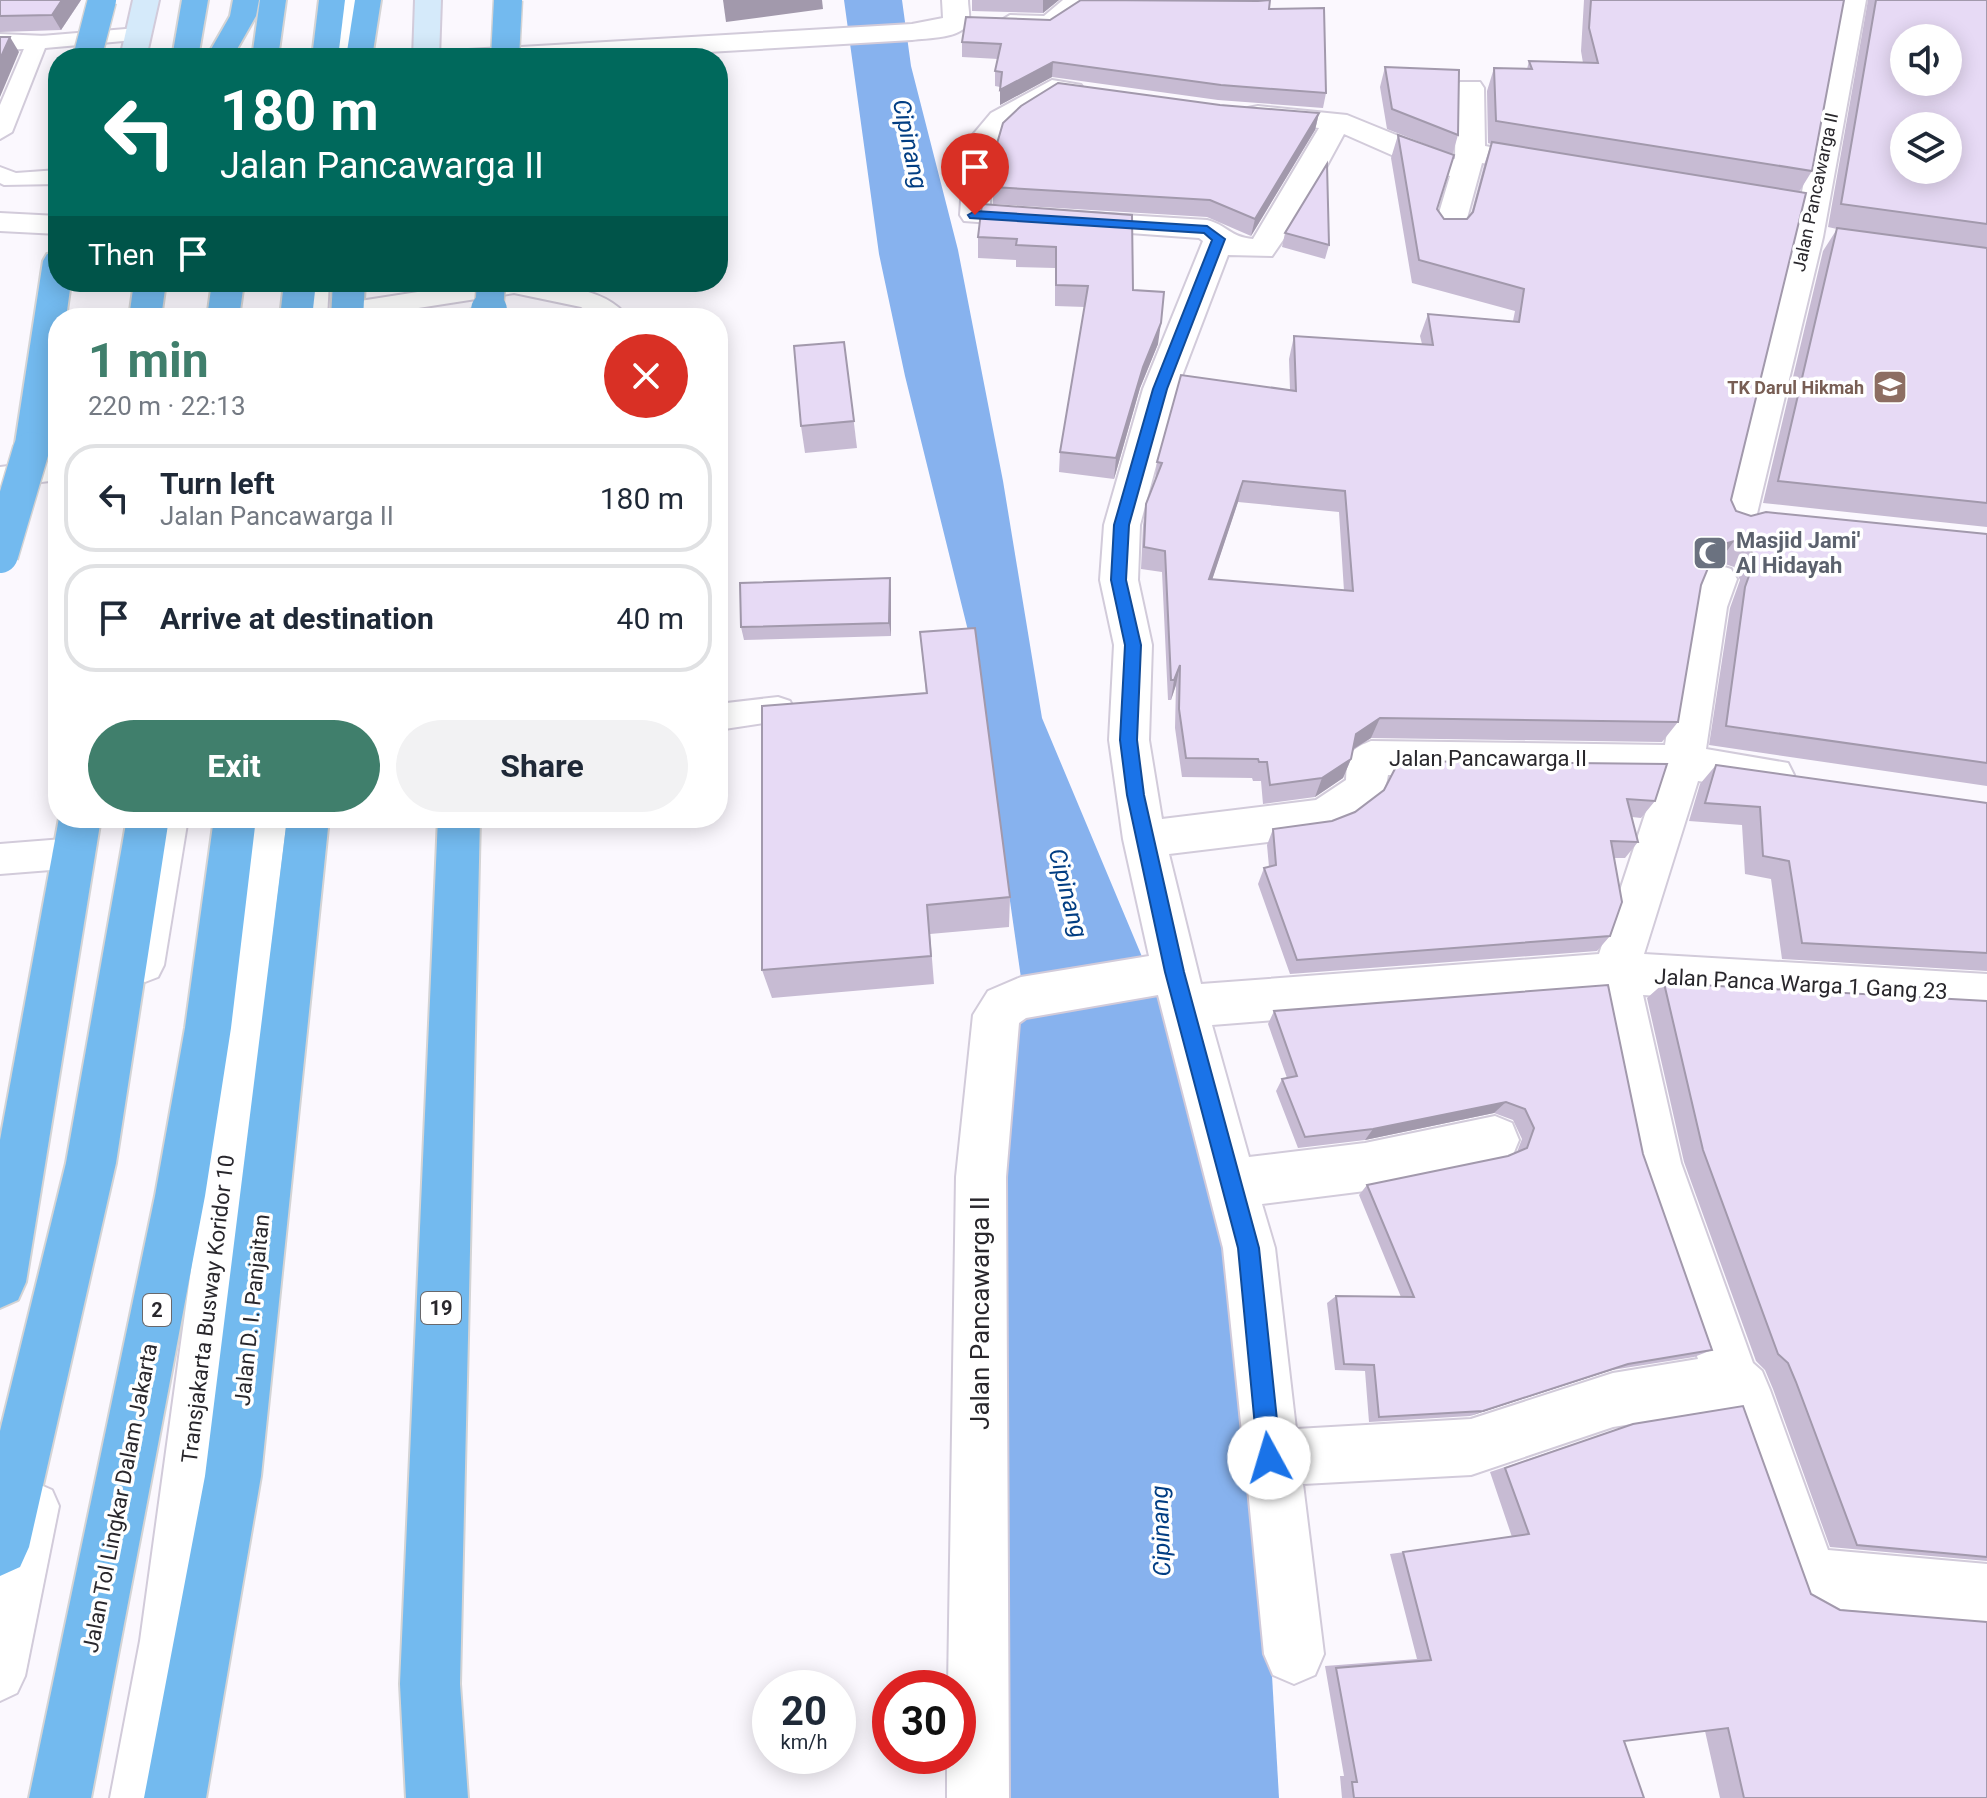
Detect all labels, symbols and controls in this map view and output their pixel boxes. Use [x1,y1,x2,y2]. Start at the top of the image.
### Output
map controls [1890,24,1962,184]
button: sound [1890,24,1962,96]
text: 180 m [220,78,379,144]
icon: left [88,80,192,184]
water label: Cipinang [887,97,933,191]
street label: Jalan Pancawarga II [1788,111,1842,273]
button: layers [1890,112,1962,184]
pin [941,133,1009,215]
text: Jalan Pancawarga II [220,145,544,187]
icon: arrive [953,145,997,189]
icon: arrive [171,232,215,276]
text: Then [88,237,155,272]
text: 1 min [88,332,209,389]
button: close [604,334,688,418]
school or university icon: TK Darul Hikmah [1871,368,1909,406]
place label: TK Darul Hikmah [1727,377,1864,398]
text: 220 m · 22:13 [88,391,246,421]
text: Turn left [160,466,275,501]
icon: left [92,476,136,520]
text: 180 m [600,481,684,516]
text: Jalan Pancawarga II [160,501,394,531]
place label: Masjid Jami' Al Hidayah [1736,528,1860,578]
mosque icon: Masjid Jami' Al Hidayah [1691,534,1729,572]
icon: arrive [92,596,136,640]
text: Arrive at destination [160,601,434,636]
text: 40 m [617,601,684,636]
button: Exit [88,720,380,812]
button: Share [396,720,688,812]
street label: Jalan Pancawarga II [1389,746,1587,771]
water label: Cipinang [1043,845,1093,941]
street label: Jalan Panca Warga 1 Gang 23 [1654,964,1948,1004]
street label: Transjakarta Busway Koridor 10 [177,1153,239,1465]
street label: Jalan Pancawarga II [965,1196,995,1430]
street label: Jalan D. I. Panjaitan [230,1213,274,1407]
road number: 19 [421,1292,461,1324]
road number: 2 [143,1294,171,1326]
street label: Jalan Tol Lingkar Dalam Jakarta [78,1341,162,1655]
position arrow [1227,1416,1311,1500]
water label: Cipinang [1145,1485,1177,1577]
speed limit sign: 30 [872,1670,976,1774]
text: 20 [781,1688,827,1735]
text: km/h [781,1730,827,1754]

